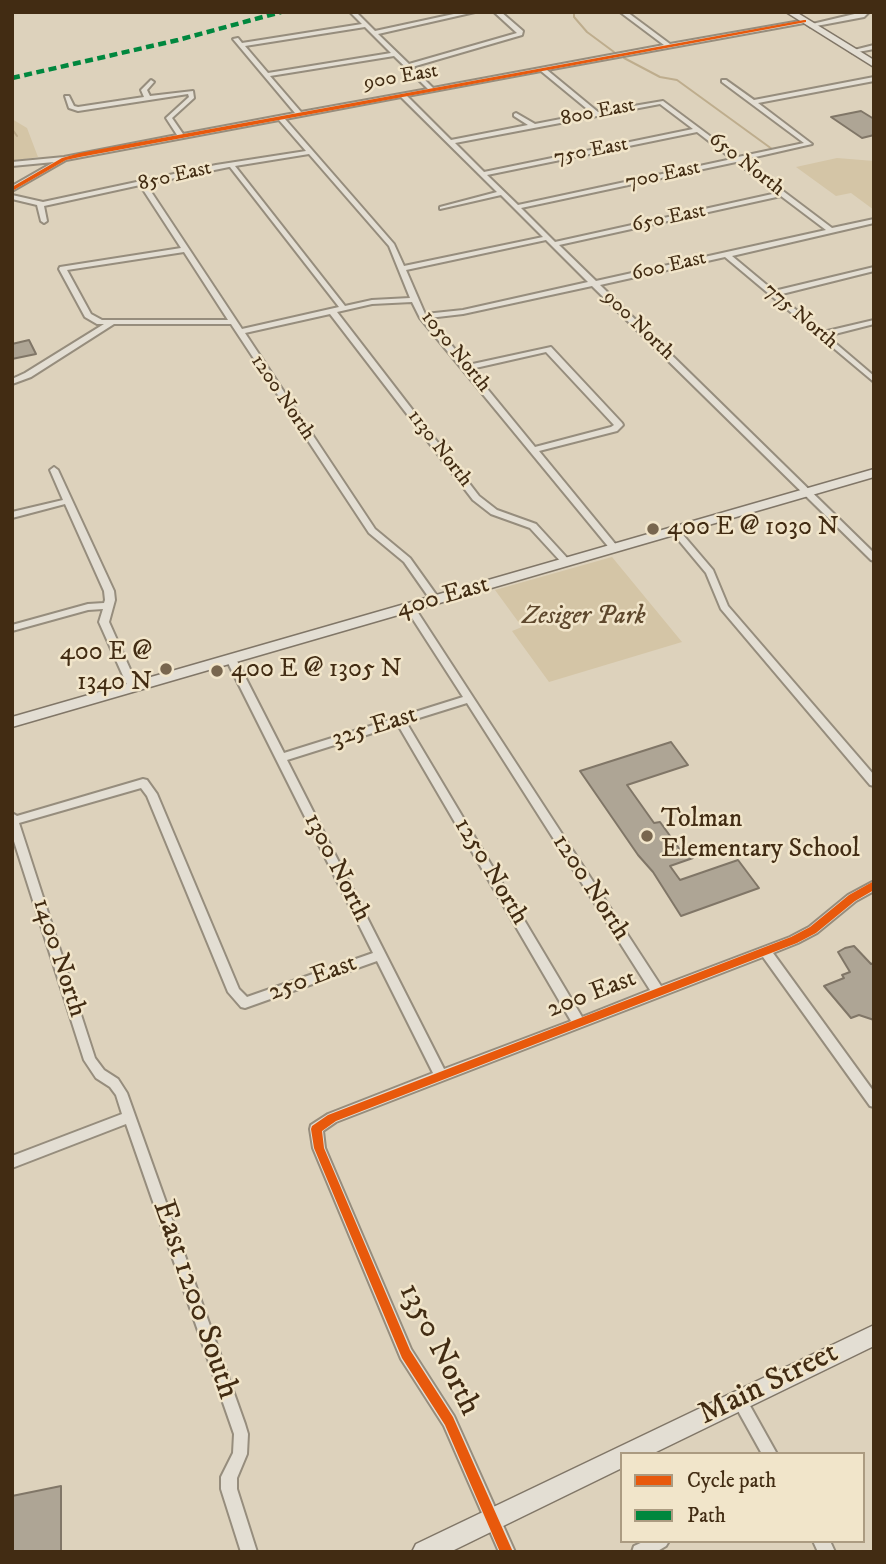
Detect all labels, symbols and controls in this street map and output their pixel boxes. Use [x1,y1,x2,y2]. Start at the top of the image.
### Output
street label: 900 East [362,59,440,97]
street label: 800 East [559,93,637,133]
street label: 650 North [703,127,789,203]
street label: 750 East [552,132,630,172]
street label: 850 East [136,156,214,198]
street label: 700 East [623,156,703,196]
street label: 650 East [630,199,708,239]
street label: 600 East [629,246,709,288]
street label: 775 North [758,279,842,355]
street label: 900 North [597,286,679,366]
street label: 1050 North [414,306,496,398]
street label: 1200 North [244,350,320,446]
street label: 1130 North [401,405,477,493]
place label: 400 E @ 1030 N [667,513,839,545]
marker: 400 E @ 1030 N [645,521,661,537]
street label: 400 East [393,570,493,626]
park label: Zesiger Park [522,602,646,634]
place label: 400 E @ 1340 N [60,638,152,700]
place label: 400 E @ 1305 N [231,655,402,687]
marker: 400 E @ 1340 N [158,661,174,677]
marker: 400 E @ 1305 N [209,663,225,679]
street label: 325 East [329,700,421,756]
place label: Tolman Elementary School [661,805,860,866]
street label: 1300 North [295,808,377,928]
street label: 1250 North [446,813,534,931]
marker: Tolman Elementary School [639,828,655,844]
street label: 1200 North [544,829,636,947]
street label: 1400 North [24,895,92,1021]
street label: 250 East [265,949,361,1009]
street label: 200 East [543,964,641,1026]
street label: East 1200 South [142,1196,246,1404]
street label: 1350 North [388,1277,488,1423]
street label: Main Street [693,1335,845,1435]
legend [620,1452,865,1543]
text: Cycle path [687,1468,776,1494]
text: Path [687,1503,726,1529]

